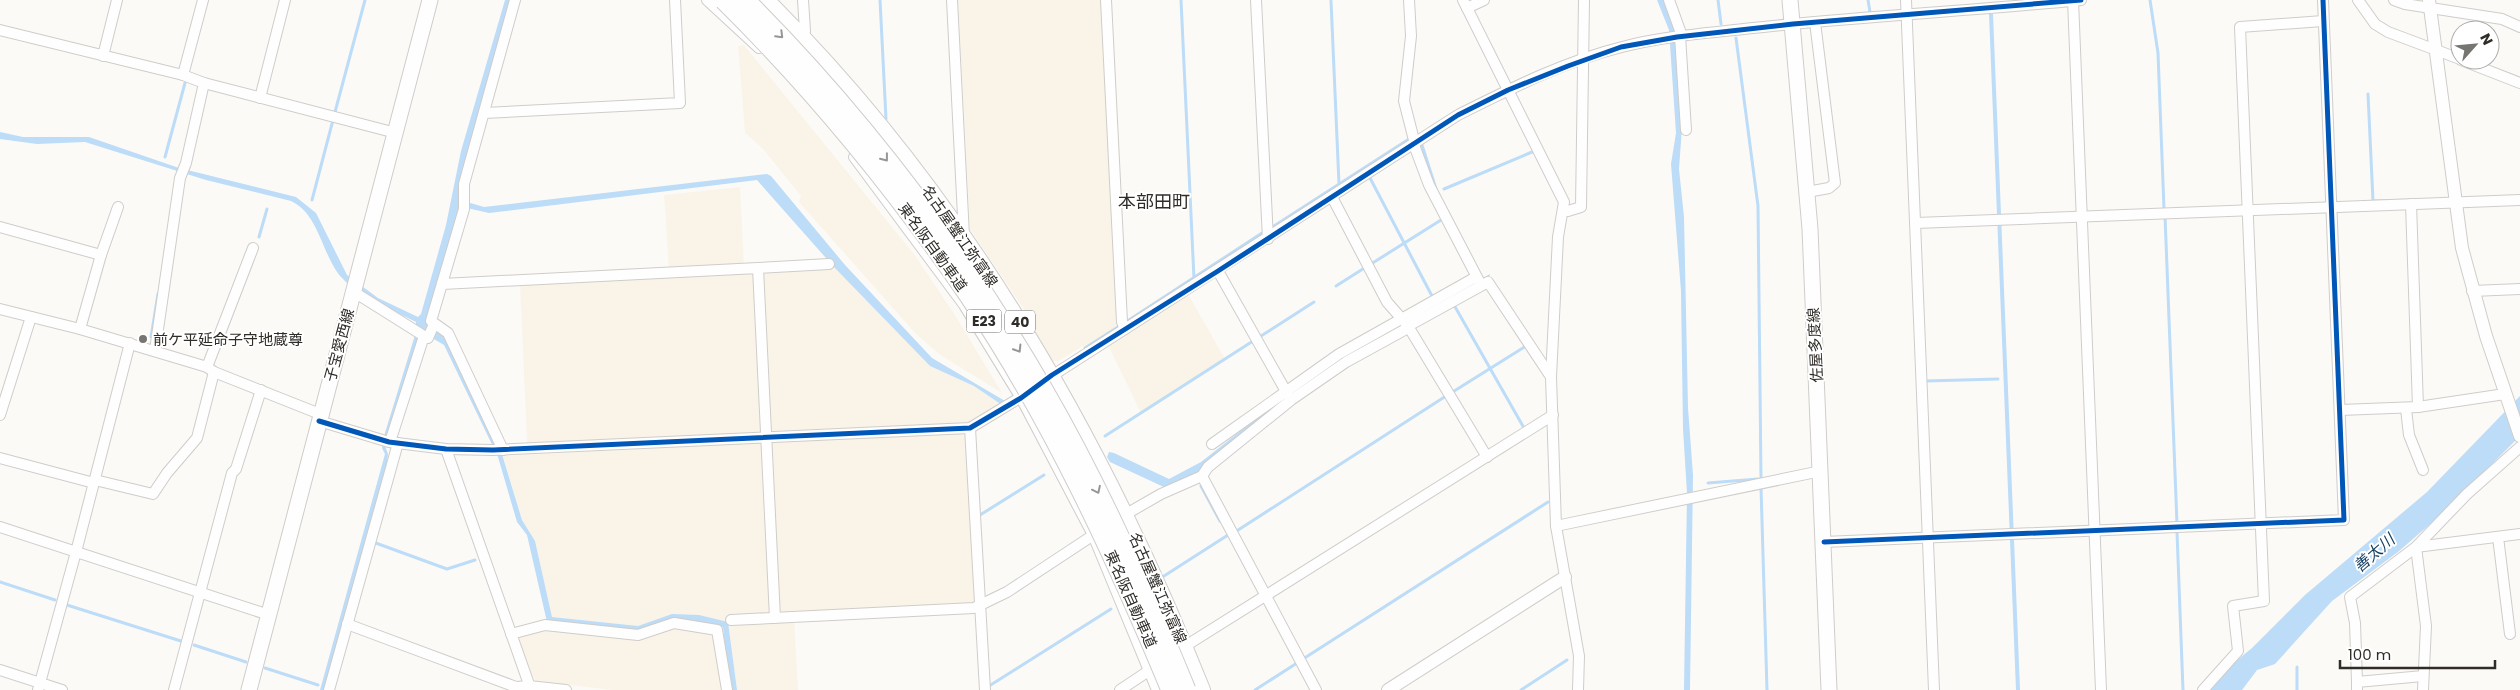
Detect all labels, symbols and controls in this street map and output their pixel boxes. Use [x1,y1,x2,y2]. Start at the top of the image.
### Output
north arrow [2450,20,2500,70]
one-way arrow [774,29,783,38]
text: N [2475,30,2498,48]
one-way arrow [880,152,888,161]
street label: 名古屋蟹江弥富線 [917,181,1003,291]
district label: 本部田町 [1118,189,1190,214]
street label: 東名阪自動車道 [894,198,972,296]
street label: 子宝愛西線 [319,306,359,384]
street label: 佐屋多度線 [1803,307,1827,383]
road number: E23 [966,310,1002,332]
road number: 40 [1005,311,1035,334]
place label: 前ケ平延命子守地蔵尊 [153,329,303,350]
marker: 前ケ平延命子守地蔵尊 [137,333,149,345]
one-way arrow [1011,343,1021,352]
one-way arrow [1091,485,1101,494]
water label: 善太川 [2348,527,2401,577]
street label: 名古屋蟹江弥富線 [1124,529,1192,647]
street label: 東名阪自動車道 [1100,547,1162,651]
scale bar [2340,638,2495,670]
text: 100 m [2348,644,2391,665]

